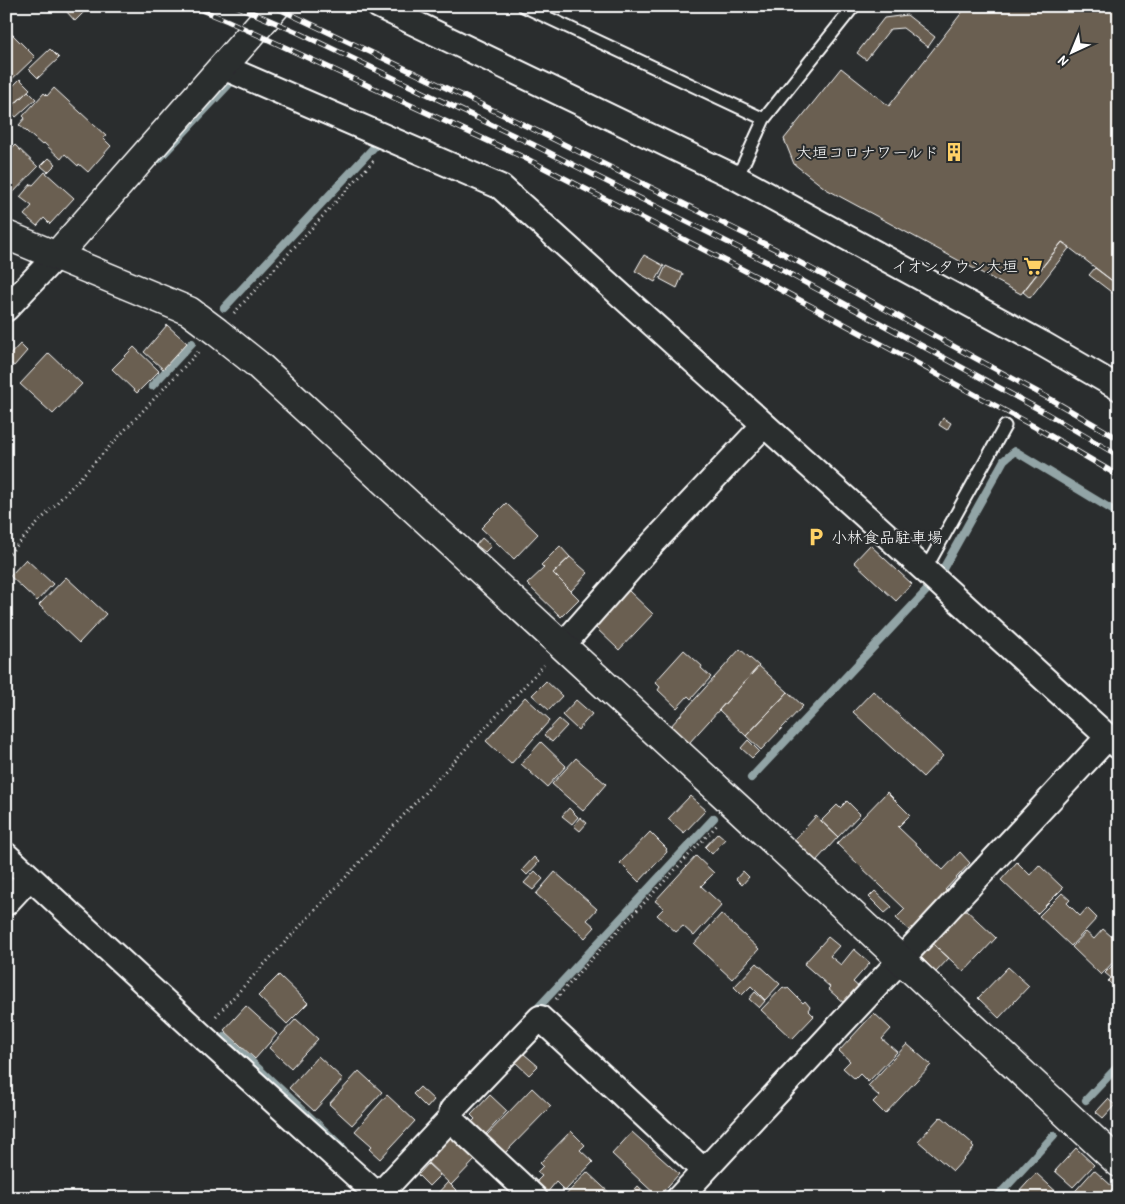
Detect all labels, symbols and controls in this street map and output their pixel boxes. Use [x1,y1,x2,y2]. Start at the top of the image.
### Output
north arrow [1048,28,1098,78]
text: N [1053,52,1072,71]
place label: 大垣コロナワールド [796,141,939,163]
building icon: 大垣コロナワールド [943,141,965,163]
place label: イオンタウン大垣 [891,255,1018,277]
supermarket icon: イオンタウン大垣 [1022,255,1044,277]
parking icon: 小林食品駐車場 [805,526,827,548]
place label: 小林食品駐車場 [831,526,943,548]

